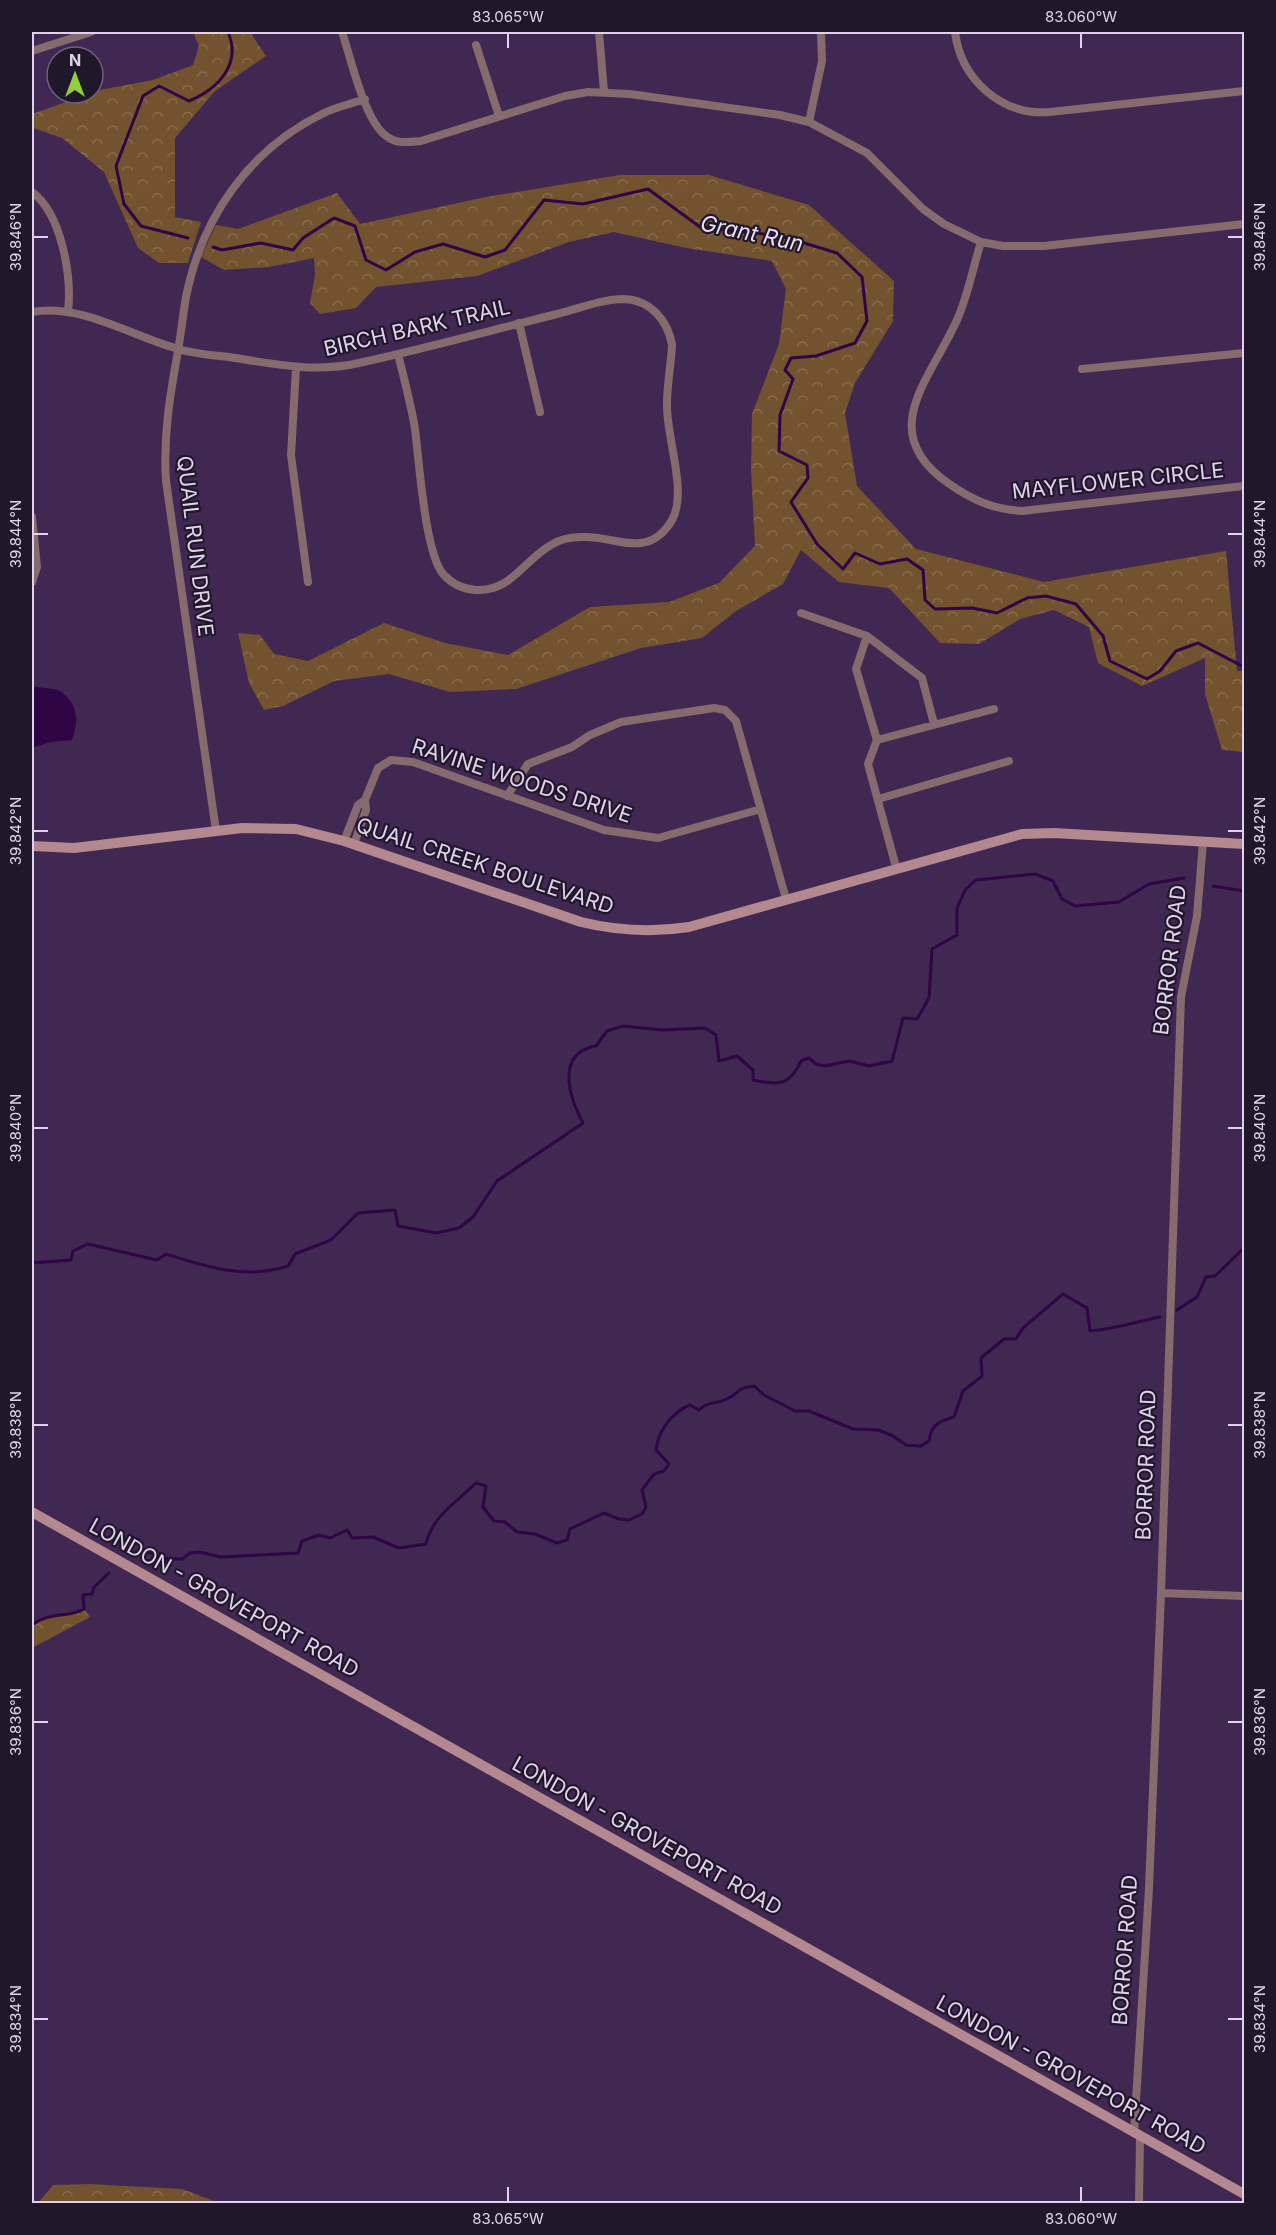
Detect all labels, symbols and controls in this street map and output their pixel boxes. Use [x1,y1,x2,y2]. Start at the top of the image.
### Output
text: 83.065°W [472,7,544,26]
text: 83.060°W [1045,7,1117,26]
north arrow [45,45,105,105]
text: N [69,50,81,70]
text: 39.846°N [6,203,25,271]
text: 39.846°N [1250,203,1269,271]
water label: Grant Run [698,209,806,257]
street label: BIRCH BARK TRAIL [321,294,513,361]
street label: QUAIL RUN DRIVE [172,454,219,638]
street label: MAYFLOWER CIRCLE [1011,457,1225,504]
text: 39.844°N [6,500,25,568]
text: 39.844°N [1250,500,1269,568]
street label: RAVINE WOODS DRIVE [409,733,635,828]
text: 39.842°N [6,797,25,865]
text: 39.842°N [1250,797,1269,865]
street label: QUAIL CREEK BOULEVARD [353,812,617,919]
street label: BORROR ROAD [1148,884,1191,1036]
text: 39.840°N [6,1094,25,1162]
text: 39.840°N [1250,1094,1269,1162]
street label: BORROR ROAD [1130,1389,1161,1541]
text: 39.838°N [6,1391,25,1459]
text: 39.838°N [1250,1391,1269,1459]
street label: LONDON - GROVEPORT ROAD [85,1513,363,1682]
text: 39.836°N [6,1688,25,1756]
text: 39.836°N [1250,1688,1269,1756]
street label: LONDON - GROVEPORT ROAD [508,1751,786,1920]
street label: BORROR ROAD [1107,1874,1142,2026]
text: 39.834°N [6,1985,25,2053]
text: 39.834°N [1250,1985,1269,2053]
street label: LONDON - GROVEPORT ROAD [932,1990,1210,2159]
text: 83.065°W [472,2209,544,2228]
text: 83.060°W [1045,2209,1117,2228]

